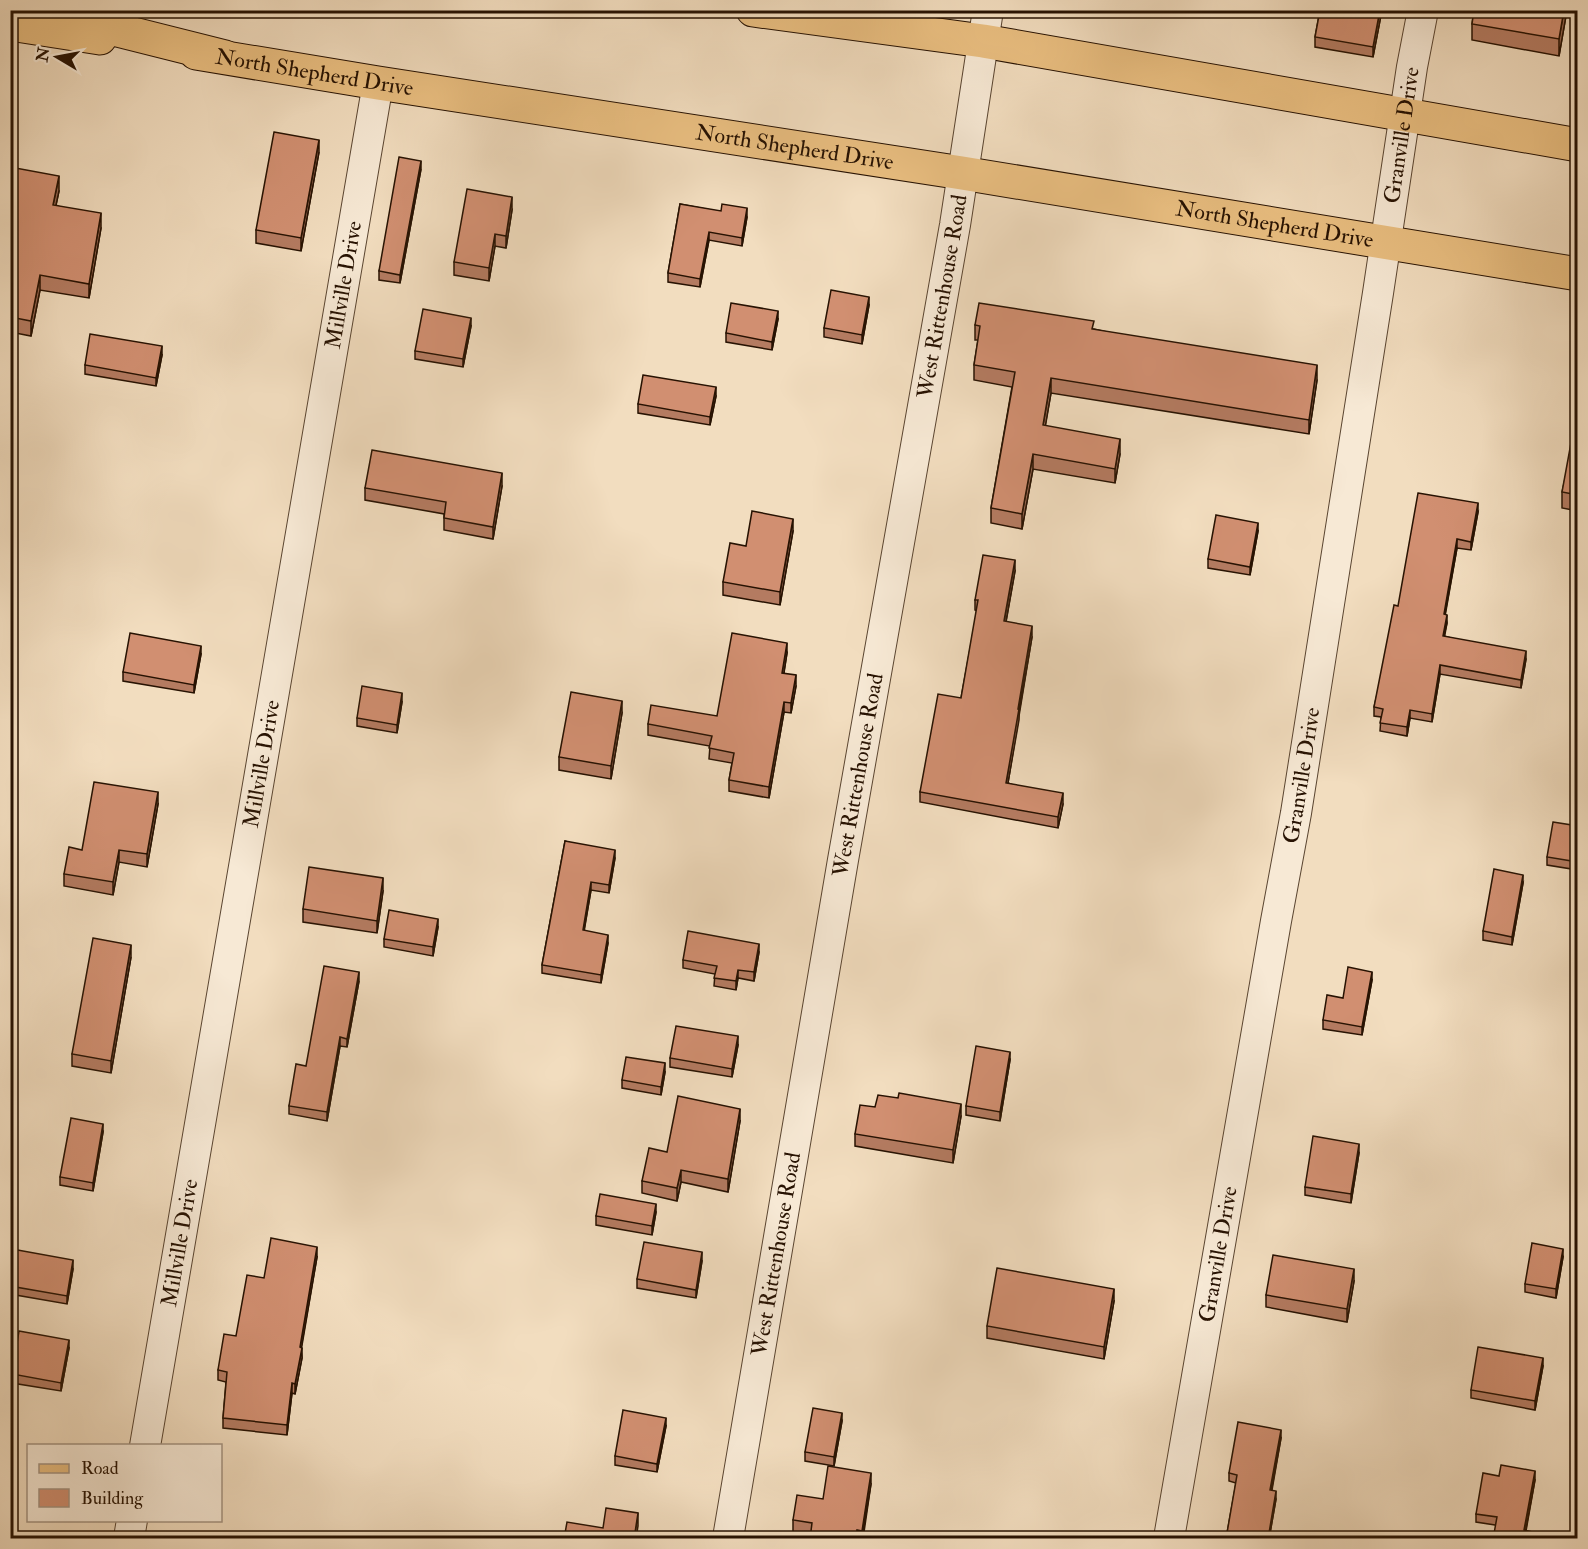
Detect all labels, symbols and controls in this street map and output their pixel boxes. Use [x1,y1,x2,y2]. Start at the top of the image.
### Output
north arrow [27,27,87,87]
street label: North Shepherd Drive [213,42,415,102]
text: N [32,45,54,64]
street label: Granville Drive [1378,65,1426,205]
street label: North Shepherd Drive [694,118,896,176]
street label: West Rittenhouse Road [911,192,974,401]
street label: North Shepherd Drive [1174,194,1375,254]
street label: Millville Drive [319,219,368,351]
street label: West Rittenhouse Road [826,671,890,880]
street label: Millville Drive [237,698,286,830]
street label: Granville Drive [1277,705,1326,846]
street label: West Rittenhouse Road [745,1150,807,1359]
street label: Millville Drive [155,1177,204,1309]
street label: Granville Drive [1193,1184,1244,1324]
legend [27,1444,222,1522]
text: Road [81,1457,119,1480]
text: Building [81,1487,144,1510]

